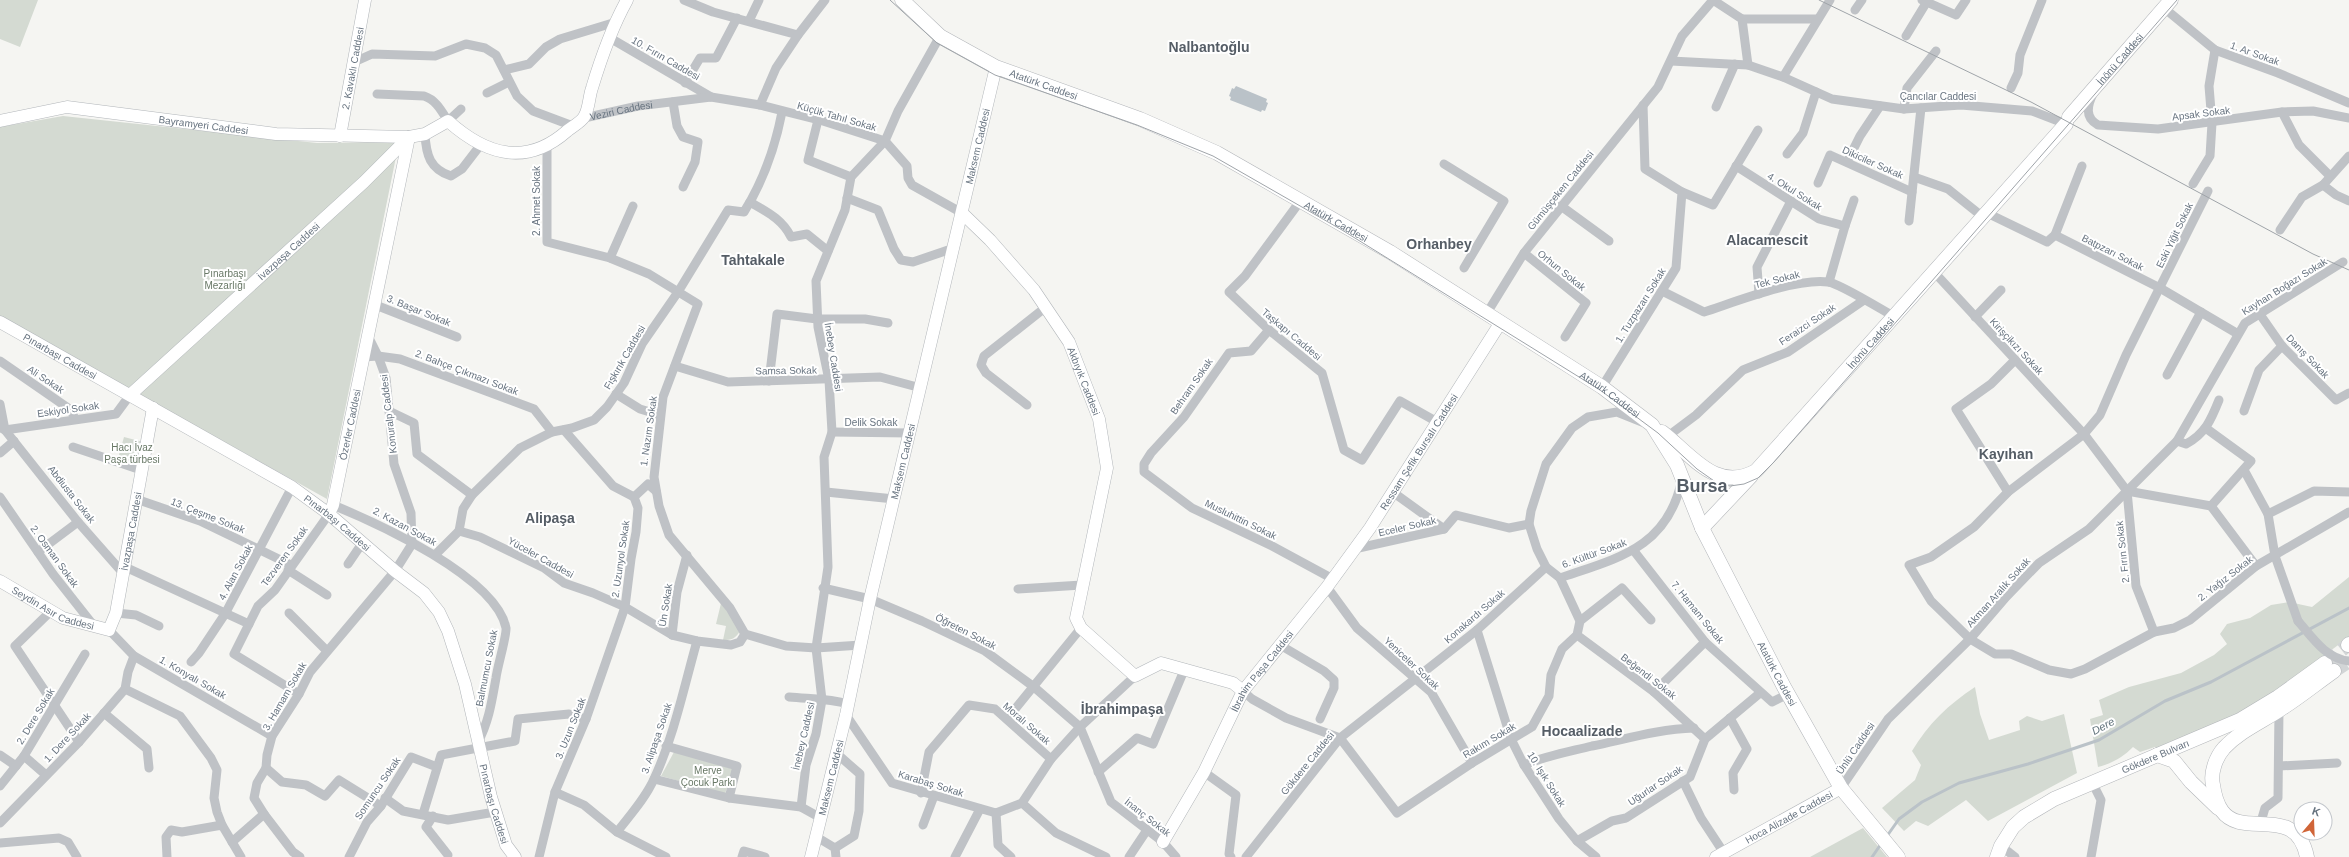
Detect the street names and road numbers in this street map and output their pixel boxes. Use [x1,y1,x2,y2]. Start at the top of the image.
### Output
street label: 2. Kavaklı Caddesi [340,26,366,110]
street label: İnönü Caddesi [2094,31,2145,87]
street label: 10. Fırın Caddesi [630,34,702,82]
street label: 1. Ar Sokak [2229,40,2282,68]
street label: Atatürk Caddesi [1008,67,1079,102]
street label: Çancılar Caddesi [1900,91,1976,102]
street label: Veziri Caddesi [589,99,653,123]
street label: Küçük Tahıl Sokak [796,100,879,133]
street label: Apsak Sokak [2171,104,2232,123]
street label: Maksem Caddesi [963,107,992,185]
street label: Bayramyeri Caddesi [158,114,249,136]
street label: Dikiciler Sokak [1841,144,1906,181]
street label: Gümüşçeken Caddesi [1525,149,1596,232]
street label: 2. Ahmet Sokak [531,165,542,236]
street label: 4. Okul Sokak [1765,170,1825,213]
street label: Atatürk Caddesi [1302,199,1370,244]
street label: Eski Yiğit Sokak [2154,200,2195,270]
street label: İvazpaşa Caddesi [255,220,322,282]
street label: Batpzarı Sokak [2080,232,2146,273]
street label: Orhun Sokak [1536,248,1589,294]
street label: Kayhan Boğazı Sokak [2240,255,2330,317]
street label: 1. Tuzpazarı Sokak [1613,265,1668,344]
street label: Tek Sokak [1753,268,1802,290]
street label: 3. Başar Sokak [385,293,453,329]
street label: Feraizci Sokak [1777,301,1838,347]
street label: Taşkapı Caddesi [1260,306,1324,362]
street label: İnönü Caddesi [1844,316,1896,371]
street label: Kirişçikızı Sokak [1988,316,2046,377]
street label: İnebey Caddesi [823,322,845,392]
street label: Fışkırık Caddesi [602,323,647,391]
street label: Pınarbaşı Caddesi [21,331,98,381]
street label: Danış Sokak [2284,332,2332,381]
street label: Akbıyık Caddesi [1065,345,1102,417]
street label: 2. Bahçe Çıkmazı Sokak [414,348,521,398]
street label: Behram Sokak [1168,355,1215,416]
street label: Ali Sokak [25,363,67,396]
street label: Samsa Sokak [755,364,818,377]
street label: Atatürk Caddesi [1578,369,1642,420]
street label: Konuralp Caddesi [378,374,399,454]
street label: Özerler Caddesi [337,388,363,461]
street label: Ressam Şefik Bursalı Caddesi [1378,392,1460,512]
street label: 1. Nazım Sokak [638,394,659,467]
street label: Eskiyol Sokak [36,400,101,419]
street label: Delik Sokak [845,417,898,428]
street label: Maksem Caddesi [889,423,917,501]
street label: Abdiusta Sokak [46,464,98,526]
street label: İvazpaşa Caddesi [118,491,144,572]
street label: Pınarbaşı Caddesi [302,493,372,553]
street label: 13. Çeşme Sokak [169,496,247,536]
street label: Musluhittin Sokak [1203,497,1279,542]
street label: 2. Kazan Sokak [371,505,439,548]
street label: Eceler Sokak [1377,514,1438,538]
street label: 2. Uzunyol Sokak [610,519,631,598]
street label: 2. Fırın Sokak [2114,519,2131,583]
street label: 2. Osman Sokak [28,523,81,590]
street label: Tezveren Sokak [259,523,310,588]
street label: Yüceler Caddesi [506,535,576,580]
street label: 6. Kültür Sokak [1560,536,1629,570]
street label: 4. Alan Sokak [216,542,255,602]
street label: 2. Yağız Sokak [2196,553,2256,603]
street label: Akman Aralık Sokak [1964,555,2033,629]
street label: 7. Hamam Sokak [1669,579,1727,646]
street label: Ün Sokak [657,582,674,627]
street label: Seydin Asır Caddesi [10,584,95,632]
street label: Konakardı Sokak [1442,587,1507,646]
street label: Öğreten Sokak [934,611,999,652]
street label: Balmumcu Sokak [474,628,500,707]
street label: İbrahim Paşa Caddesi [1228,629,1296,714]
street label: Yeniceler Sokak [1382,635,1442,692]
street label: Atatürk Caddesi [1756,640,1799,708]
street label: Beğendi Sokak [1619,651,1679,702]
street label: 1. Konyalı Sokak [158,654,229,701]
street label: 3. Hamam Sokak [260,659,309,732]
street label: 2. Dere Sokak [14,685,57,746]
street label: 3. Uzun Sokak [553,695,588,760]
street label: 3. Alipaşa Sokak [639,700,674,775]
street label: Moralı Sokak [1001,700,1053,747]
street label: İnebey Caddesi [789,701,817,771]
street label: 1. Dere Sokak [42,710,94,764]
street label: Rakım Sokak [1461,720,1518,760]
street label: Ünlü Caddesi [1834,720,1877,776]
street label: Gökdere Caddesi [1279,730,1336,797]
street label: Gökdere Bulvarı [2120,737,2191,776]
street label: Maksem Caddesi [817,739,846,816]
street label: 10. Işık Sokak [1525,750,1568,810]
street label: Somuncu Sokak [352,754,403,822]
street label: Pınarbaşı Caddesi [478,763,510,845]
street label: Uğurlar Sokak [1626,763,1685,808]
street label: Karabaş Sokak [897,768,966,799]
street label: Hoca Alizade Caddesi [1743,789,1834,846]
street label: İnanç Sokak [1123,795,1174,839]

